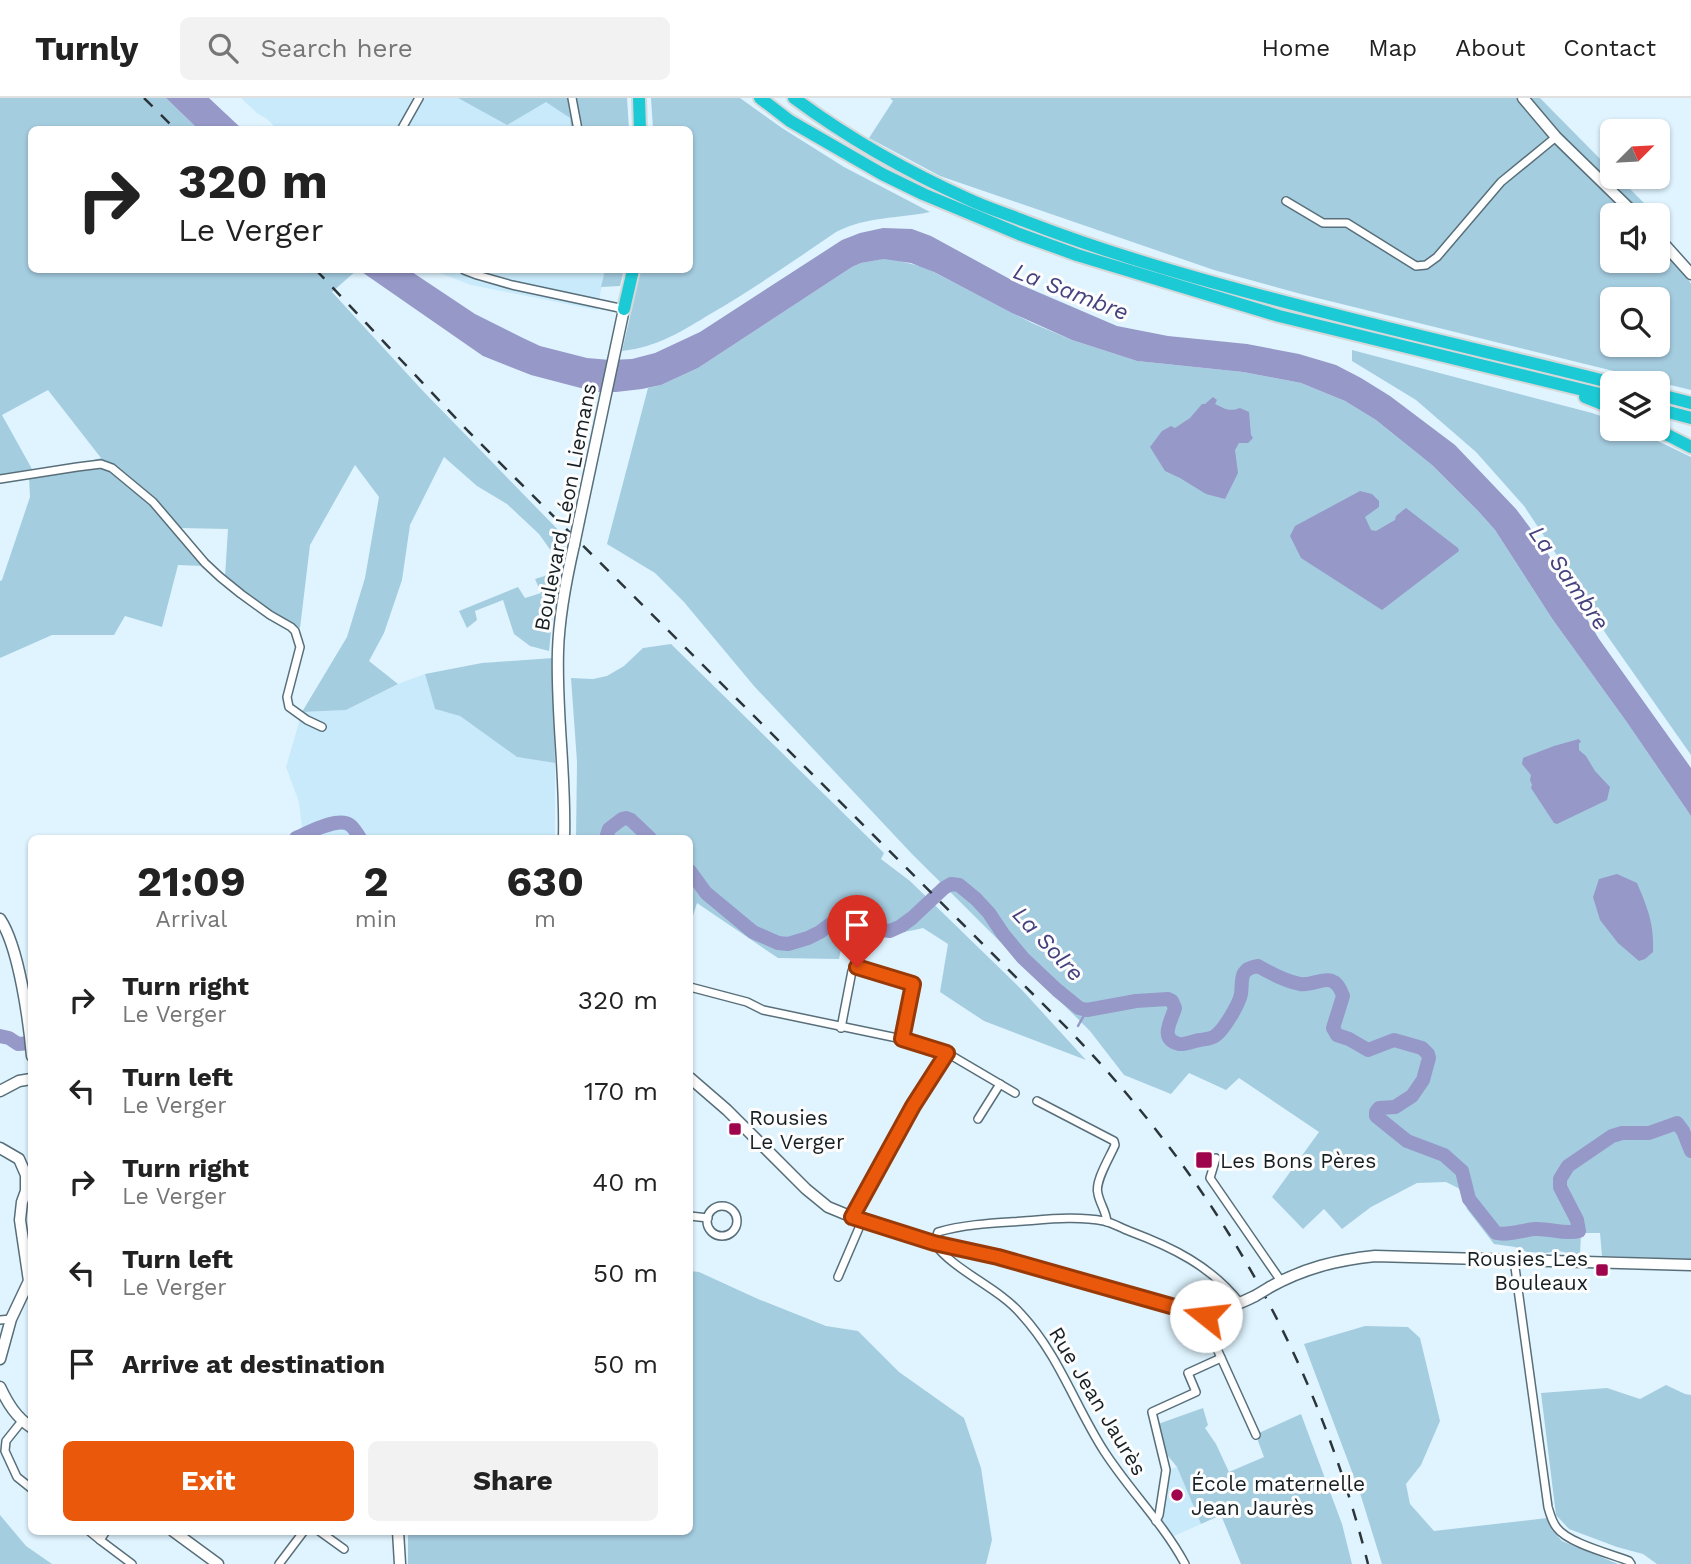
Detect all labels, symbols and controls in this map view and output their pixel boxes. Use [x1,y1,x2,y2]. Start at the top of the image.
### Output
search box [180,17,670,80]
text: Turnly [35,29,138,68]
icon: search [204,29,242,67]
text: Search here [260,33,413,63]
text: Home [1262,34,1330,62]
text: Map [1368,34,1417,62]
text: About [1455,34,1525,62]
text: Contact [1563,34,1656,62]
north arrow [1600,119,1670,189]
map controls [1600,119,1670,441]
text: 320 m [178,152,328,210]
icon: right [63,154,154,245]
button: sound [1600,203,1670,273]
text: Le Verger [178,211,323,249]
water label: La Sambre [1010,258,1132,326]
button: search [1600,287,1670,357]
button: layers [1600,371,1670,441]
street label: Boulevard Léon Liemans [529,381,601,633]
water label: La Sambre [1523,521,1615,635]
text: 21:09 [137,857,246,906]
text: 2 [363,857,388,906]
text: 630 [506,857,584,906]
pin [827,895,887,967]
water label: La Solre [1007,901,1089,987]
text: Arrival [156,906,227,933]
text: min [355,906,397,933]
text: m [534,906,556,933]
icon: arrive [838,906,876,944]
text: Turn right [122,971,249,1001]
icon: right [63,981,101,1019]
text: 320 m [578,985,658,1015]
text: Le Verger [122,1001,227,1028]
text: Turn left [122,1062,233,1092]
icon: left [63,1072,101,1110]
text: 170 m [584,1076,658,1106]
text: Le Verger [122,1092,227,1119]
place label: Rousies Le Verger [749,1105,845,1154]
marker: Rousies Le Verger [727,1121,743,1137]
place label: Les Bons Pères [1220,1148,1376,1173]
marker: Les Bons Pères [1194,1150,1214,1170]
text: Turn right [122,1153,249,1183]
icon: right [63,1163,101,1201]
text: 40 m [592,1167,658,1197]
text: Le Verger [122,1183,227,1210]
text: Turn left [122,1244,233,1274]
place label: Rousies Les Bouleaux [1466,1246,1588,1295]
icon: left [63,1254,101,1292]
text: 50 m [593,1258,658,1288]
marker: Rousies Les Bouleaux [1594,1262,1610,1278]
text: Le Verger [122,1274,227,1301]
position arrow [1169,1279,1243,1353]
street label: Rue Jean Jaurès [1044,1322,1152,1480]
icon: arrive [63,1345,101,1383]
text: Arrive at destination [122,1349,385,1379]
text: 50 m [593,1349,658,1379]
button: Exit [63,1441,354,1521]
button: Share [368,1441,658,1521]
place label: École maternelle Jean Jaurès [1191,1471,1365,1520]
marker: École maternelle Jean Jaurès [1169,1487,1185,1503]

